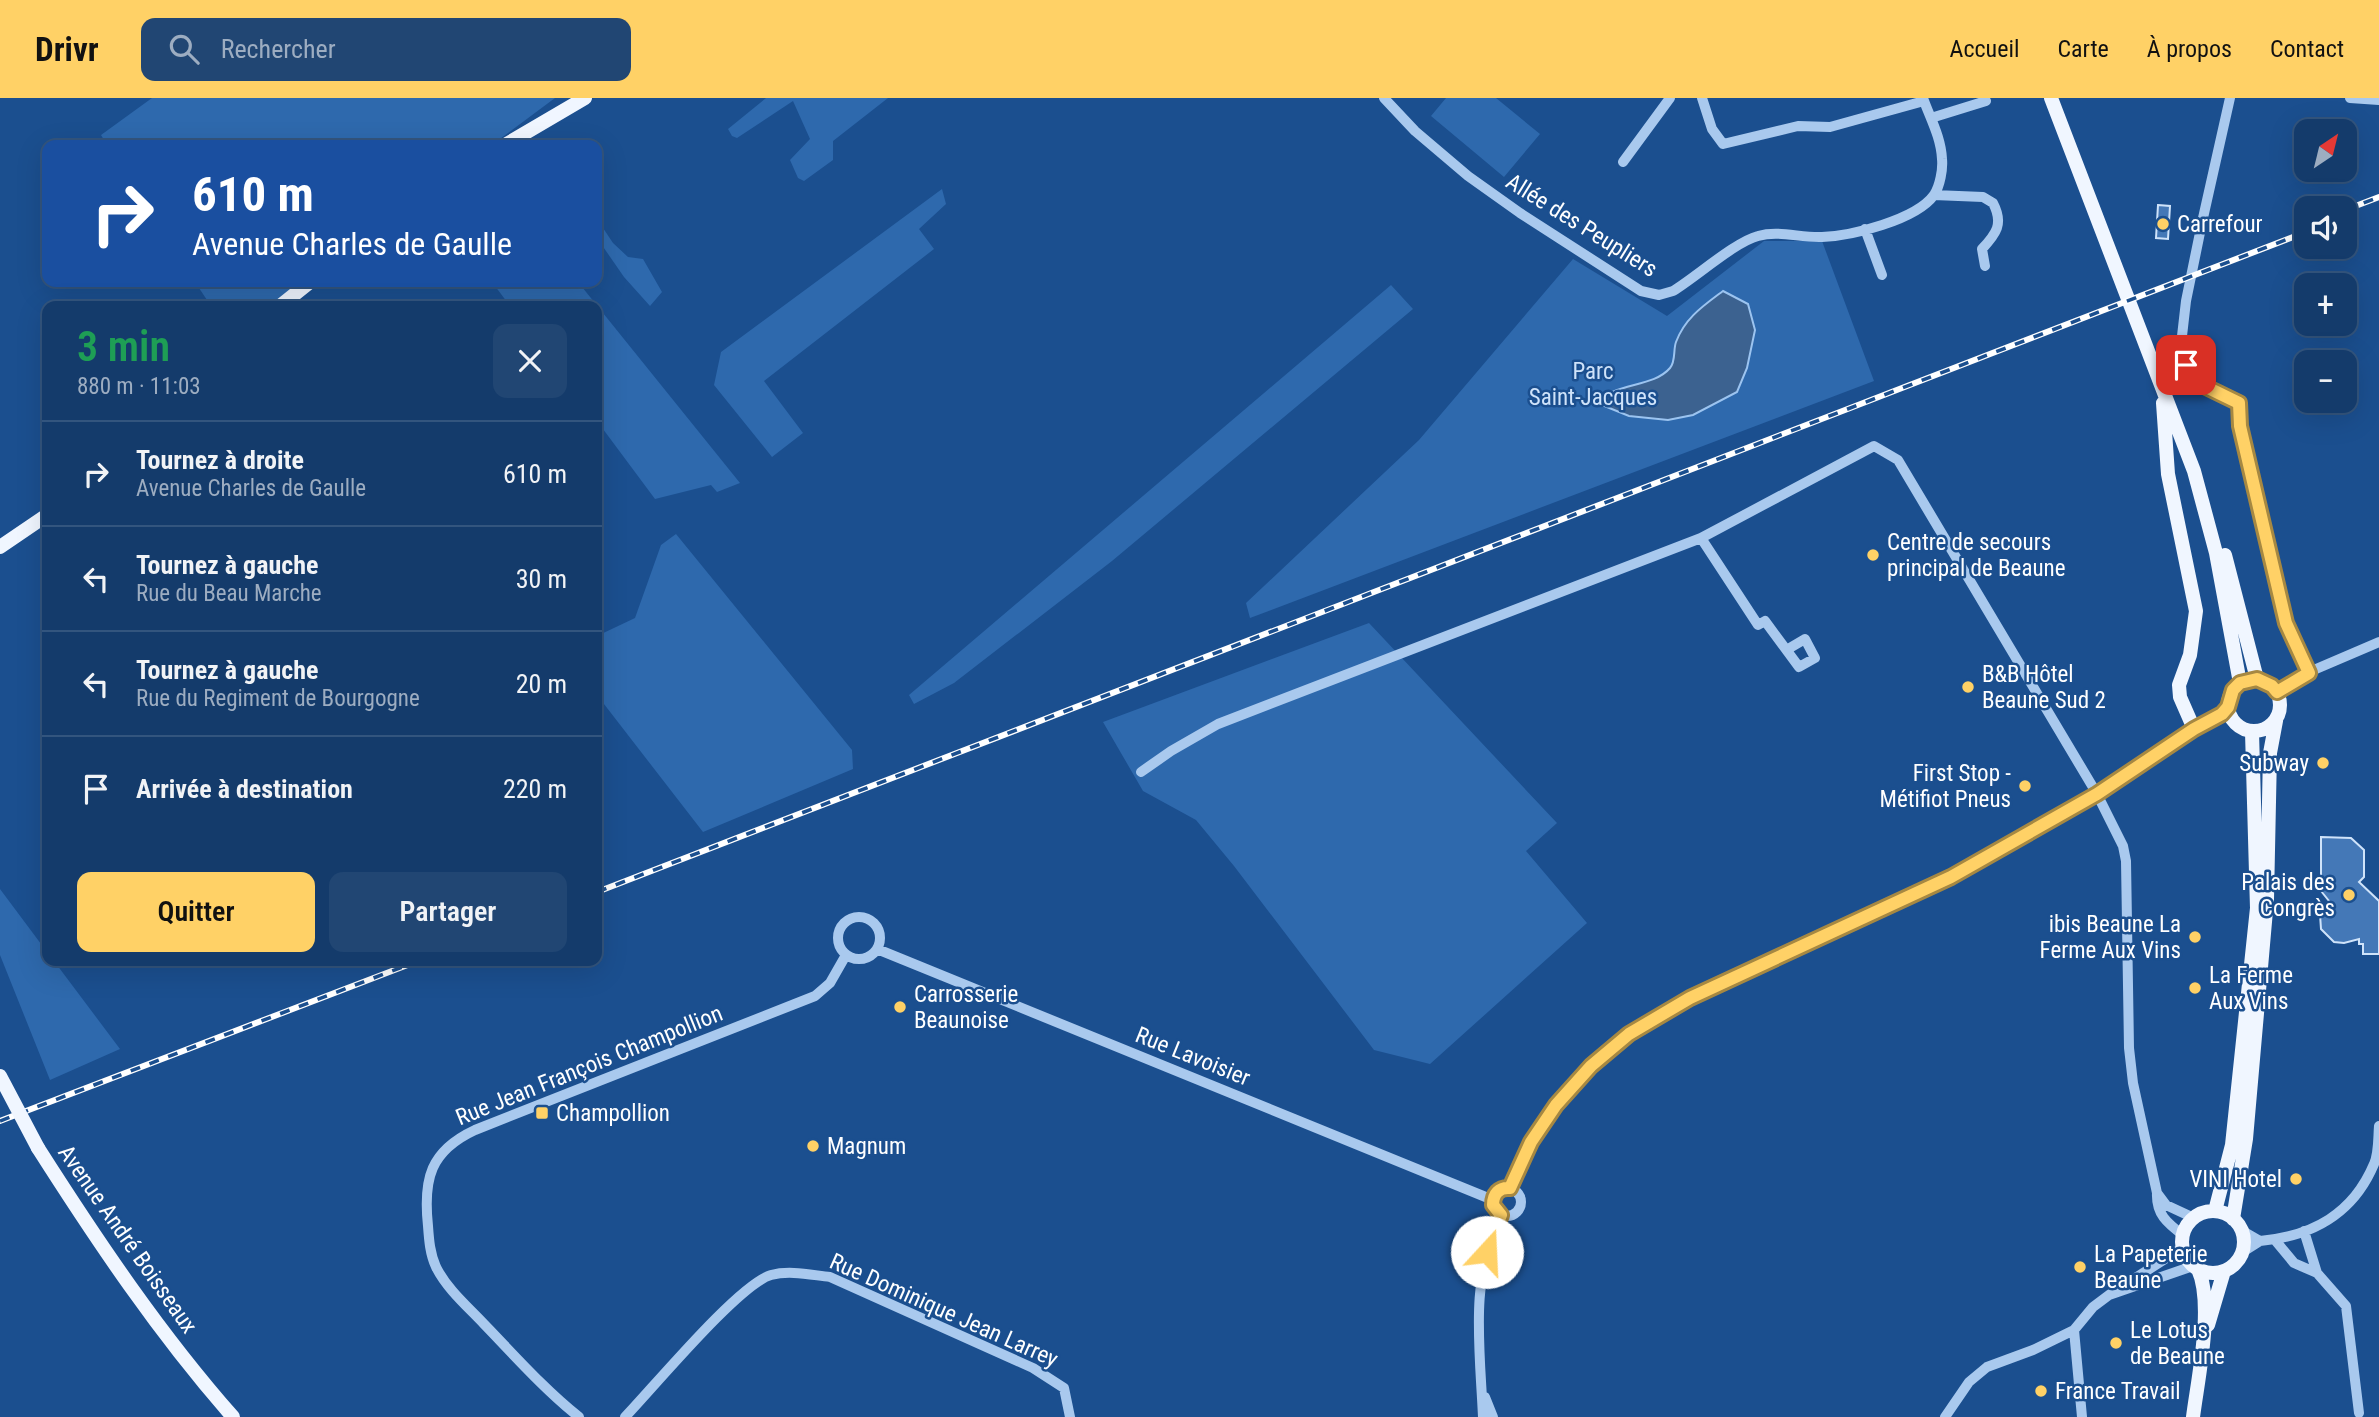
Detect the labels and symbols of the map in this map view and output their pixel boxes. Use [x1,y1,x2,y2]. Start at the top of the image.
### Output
north arrow [2294,119,2357,182]
street label: Allée des Peupliers [1501,168,1662,283]
place label: Carrefour [2177,211,2263,238]
marker: Carrefour [2155,216,2171,232]
pin [2156,335,2216,395]
park label: Parc Saint-Jacques [1529,358,1657,411]
place label: Centre de secours principal de Beaune [1887,529,2065,582]
marker: Centre de secours principal de Beaune [1865,547,1881,563]
place label: B&B Hôtel Beaune Sud 2 [1982,661,2106,714]
marker: B&B Hôtel Beaune Sud 2 [1960,679,1976,695]
place label: Subway [2239,750,2309,777]
marker: Subway [2315,755,2331,771]
place label: First Stop - Métifiot Pneus [1880,760,2011,813]
marker: First Stop - Métifiot Pneus [2017,778,2033,794]
place label: Palais des Congrès [2241,869,2335,922]
marker: Palais des Congrès [2341,887,2357,903]
place label: ibis Beaune La Ferme Aux Vins [2040,911,2181,964]
marker: ibis Beaune La Ferme Aux Vins [2187,929,2203,945]
place label: La Ferme Aux Vins [2209,962,2293,1015]
marker: La Ferme Aux Vins [2187,980,2203,996]
place label: Carrosserie Beaunoise [914,981,1018,1034]
street label: Rue Jean François Champollion [452,999,726,1131]
marker: Carrosserie Beaunoise [892,999,908,1015]
street label: Rue Lavoisier [1132,1021,1254,1092]
place label: Champollion [556,1099,670,1127]
marker: Champollion [534,1105,550,1121]
place label: Magnum [827,1133,906,1160]
marker: Magnum [805,1138,821,1154]
street label: Avenue André Boisseaux [52,1140,203,1339]
place label: VINI Hotel [2189,1166,2282,1193]
marker: VINI Hotel [2288,1171,2304,1187]
position arrow [1450,1215,1524,1289]
place label: La Papeterie Beaune [2094,1241,2208,1294]
street label: Rue Dominique Jean Larrey [825,1248,1063,1373]
marker: La Papeterie Beaune [2072,1259,2088,1275]
place label: Le Lotus de Beaune [2130,1317,2225,1370]
marker: Le Lotus de Beaune [2108,1335,2124,1351]
place label: France Travail [2055,1378,2181,1405]
marker: France Travail [2033,1383,2049,1399]

